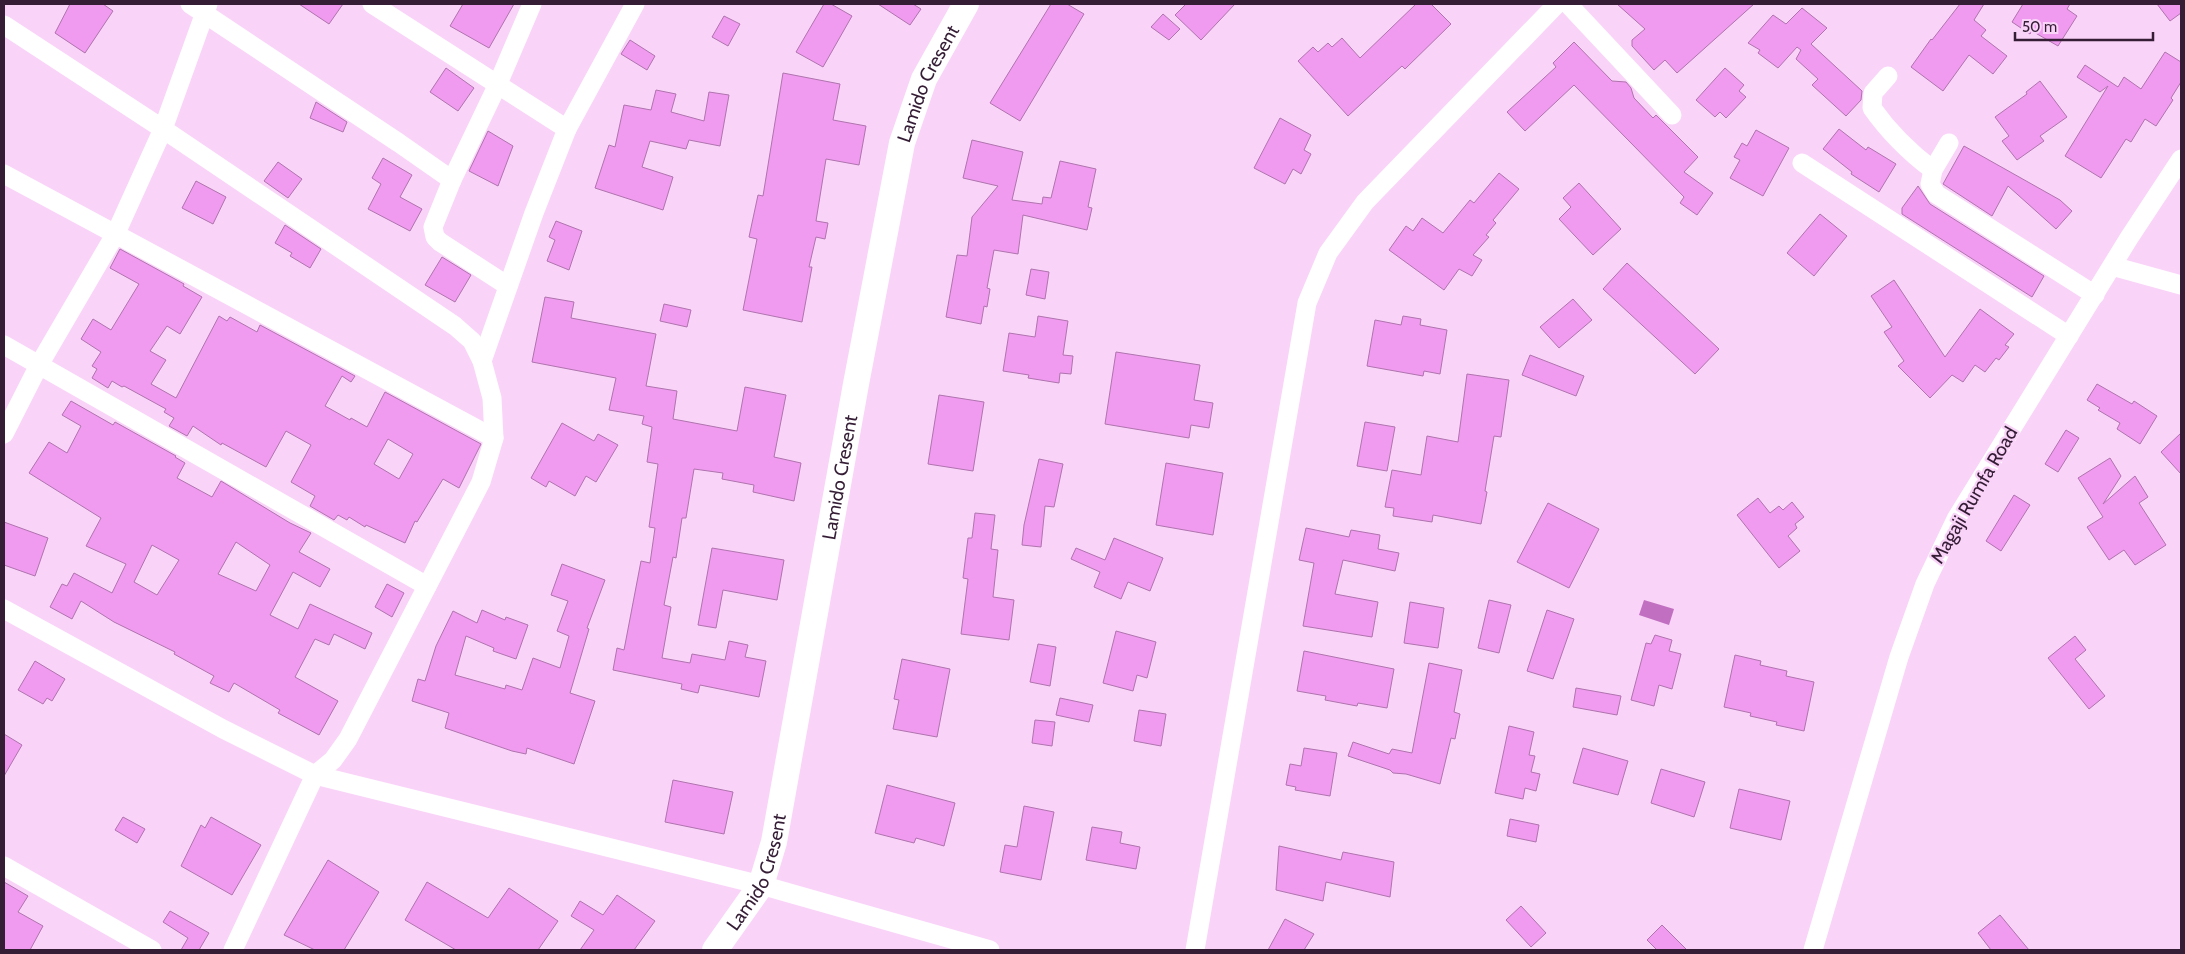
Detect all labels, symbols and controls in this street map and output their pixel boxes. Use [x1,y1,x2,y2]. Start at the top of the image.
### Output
scale bar [2015,10,2152,42]
text: 50 m [2022,18,2057,36]
street label: Lamido Cresent [892,20,964,145]
street label: Lamido Cresent [817,413,862,541]
street label: Magaji Rumfa Road [1926,423,2022,567]
street label: Lamido Cresent [721,811,790,935]

